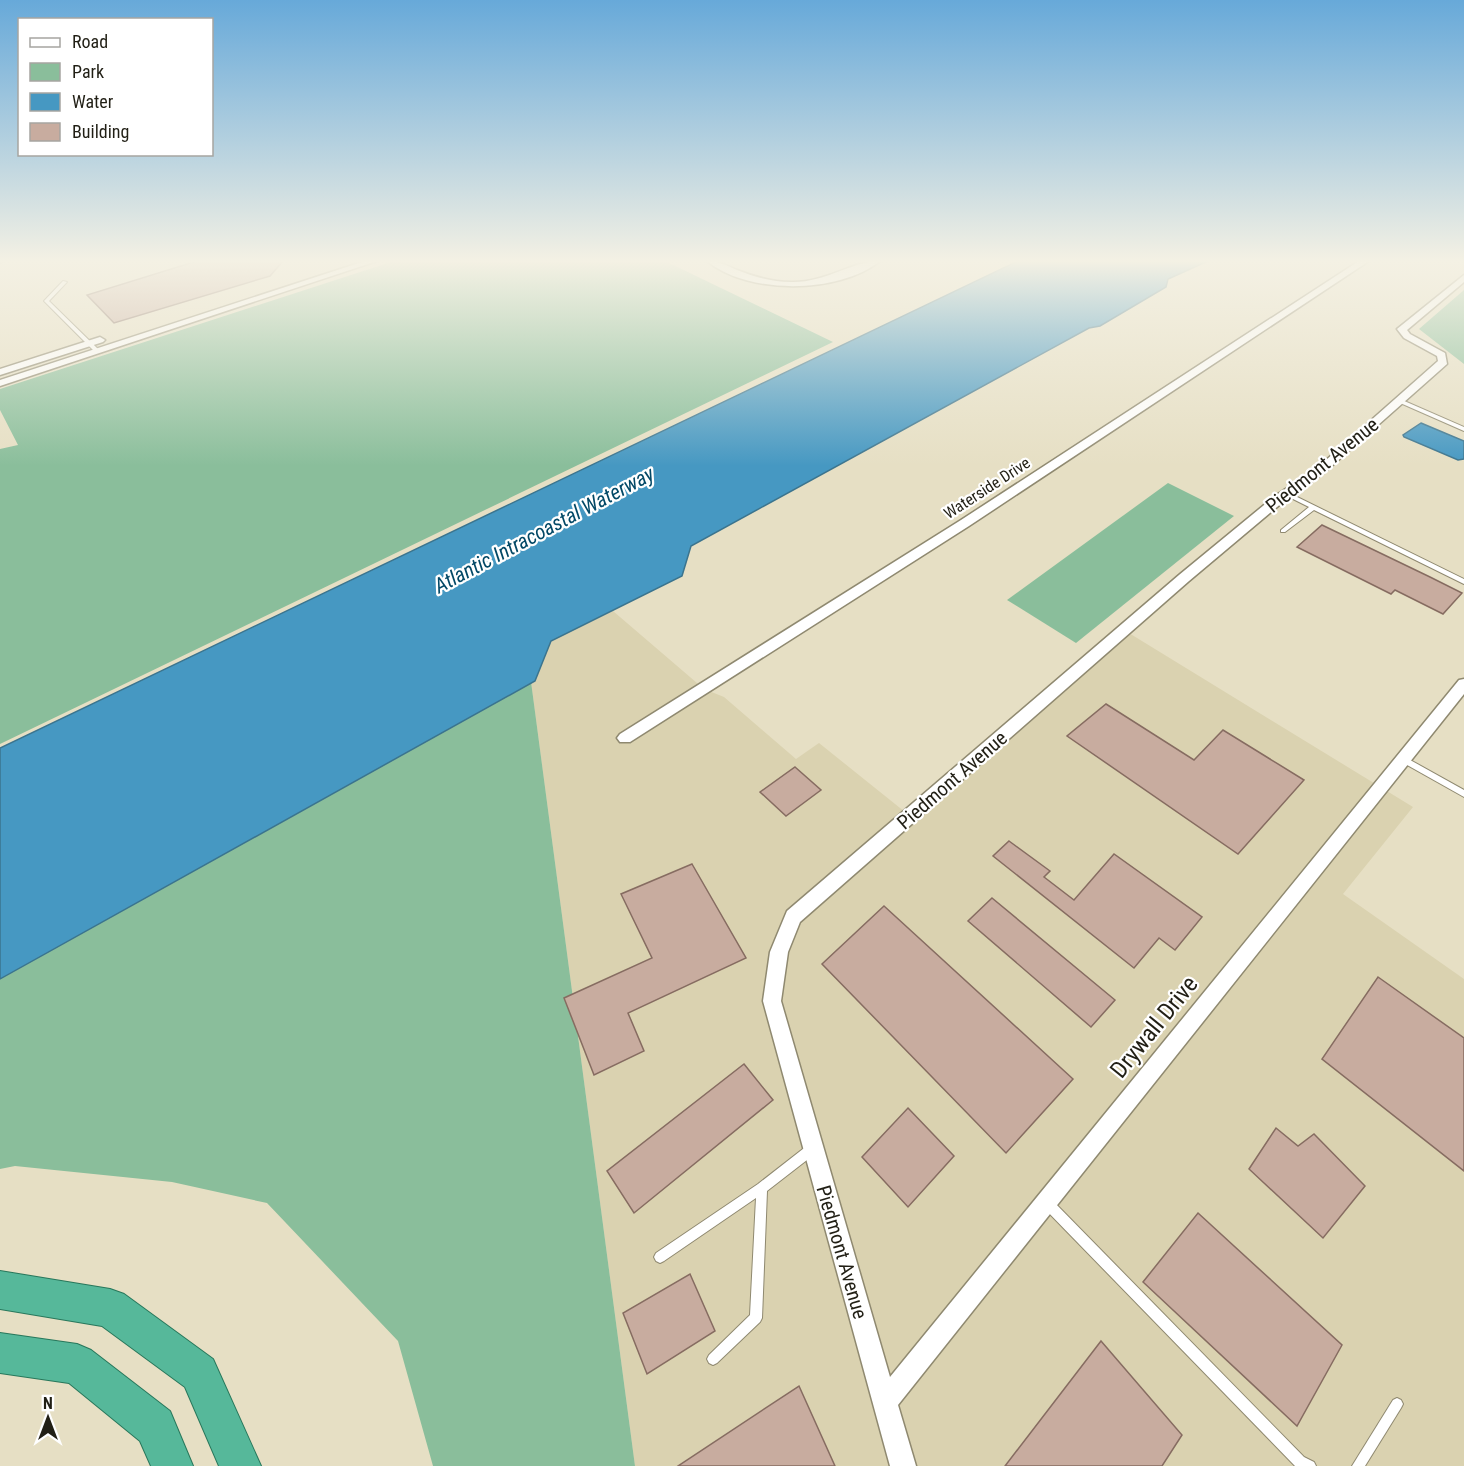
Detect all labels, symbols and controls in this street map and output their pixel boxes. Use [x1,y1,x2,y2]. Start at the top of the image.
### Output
legend [18,18,213,156]
text: Road [72,31,108,52]
text: Park [72,61,104,82]
text: Water [72,91,114,112]
text: Building [72,121,129,142]
street label: Piedmont Avenue [1261,412,1383,518]
street label: Waterside Drive [940,453,1034,523]
water label: Atlantic Intracoastal Waterway [429,462,658,599]
street label: Piedmont Avenue [892,726,1012,834]
street label: Drywall Drive [1105,971,1203,1083]
street label: Piedmont Avenue [811,1182,873,1322]
north arrow [18,1388,78,1448]
text: N [43,1394,53,1413]

